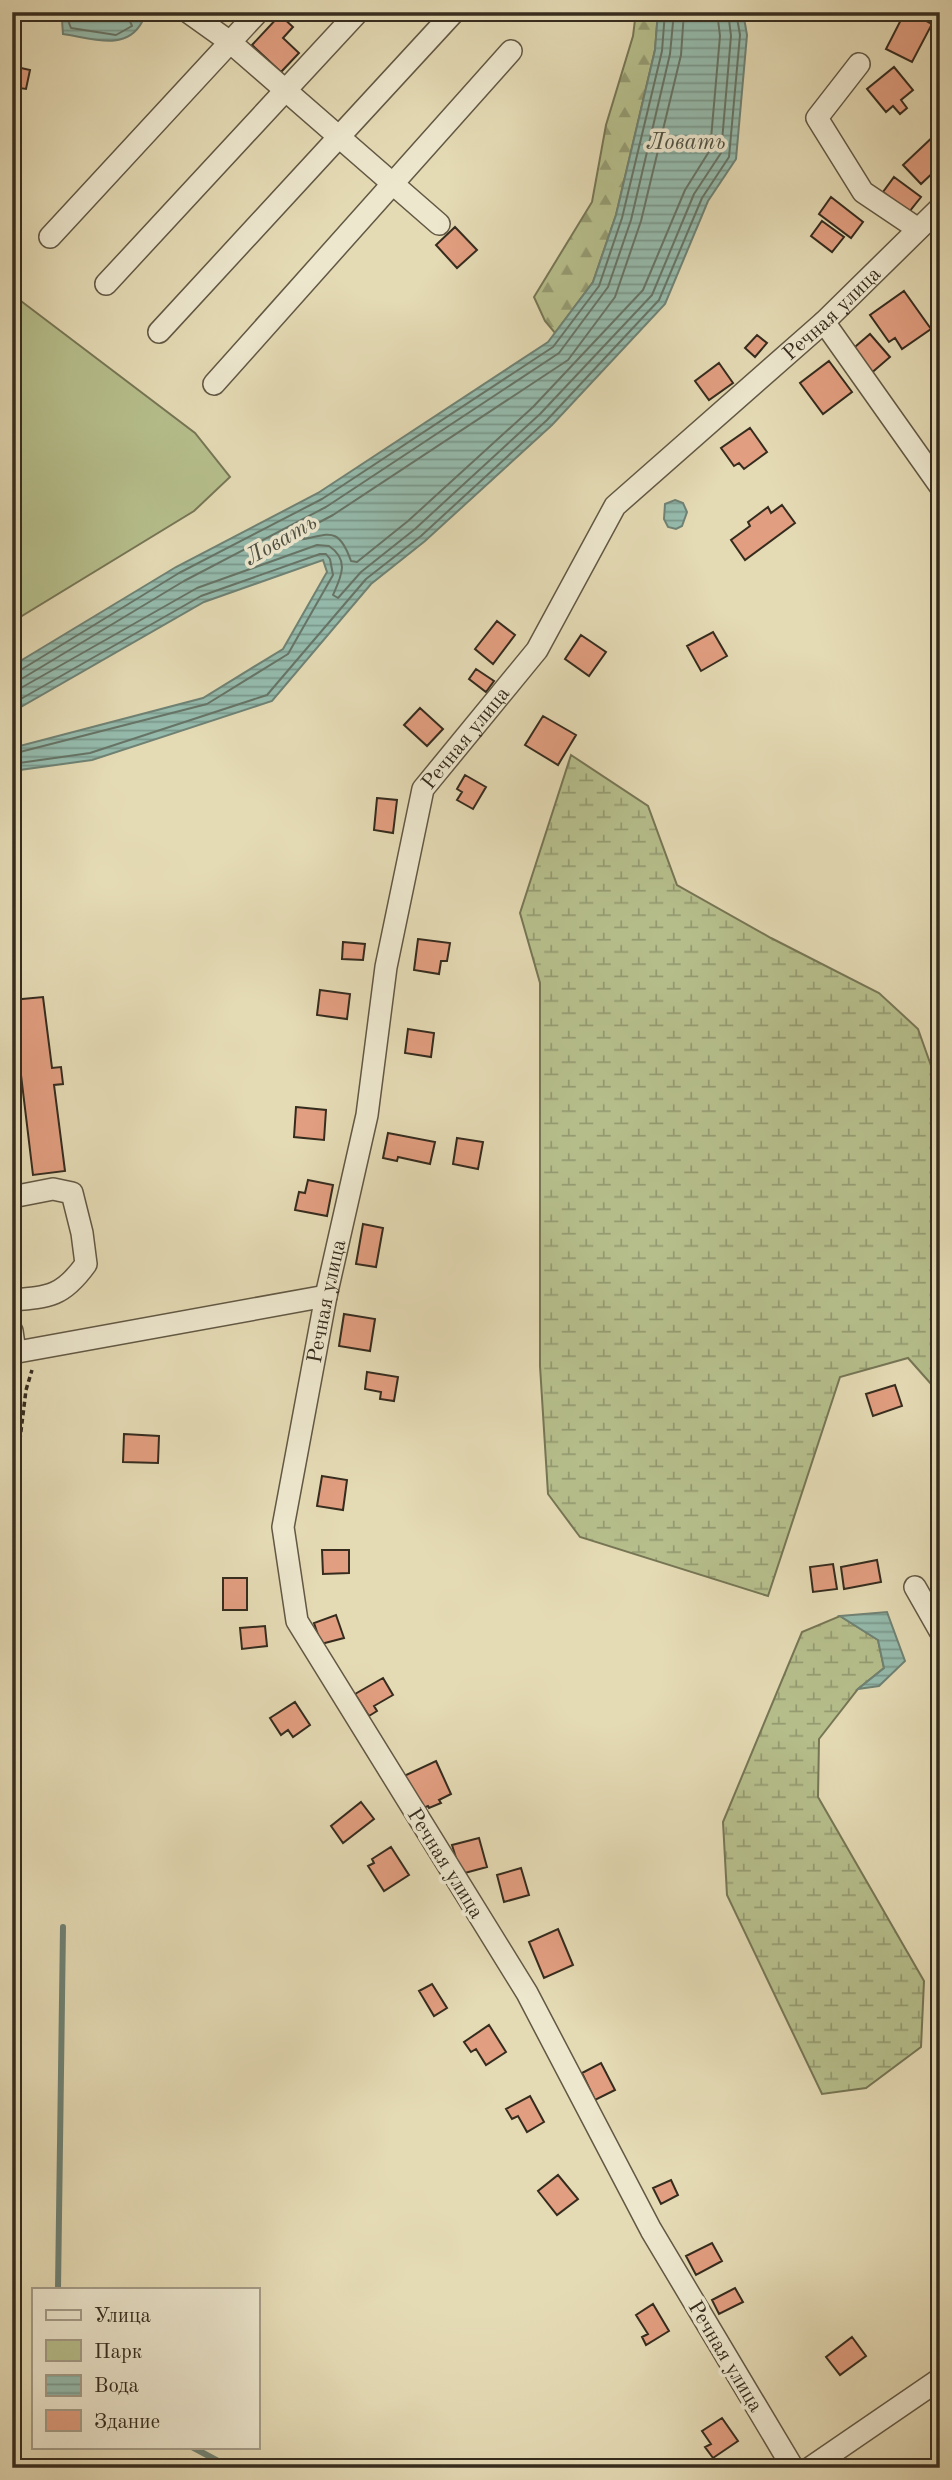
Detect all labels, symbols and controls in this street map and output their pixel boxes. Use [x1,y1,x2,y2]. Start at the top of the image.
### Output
water label: Ловать [646,131,726,154]
street label: Речная улица [779,264,885,365]
water label: Ловать [241,510,321,570]
street label: Речная улица [418,683,514,794]
street label: Речная улица [305,1238,350,1365]
street label: Речная улица [403,1805,487,1923]
legend [32,2288,259,2448]
street label: Речная улица [683,2298,766,2416]
text: Улица [94,2306,151,2327]
text: Парк [94,2342,143,2363]
text: Вода [94,2376,139,2397]
text: Здание [94,2412,160,2433]

